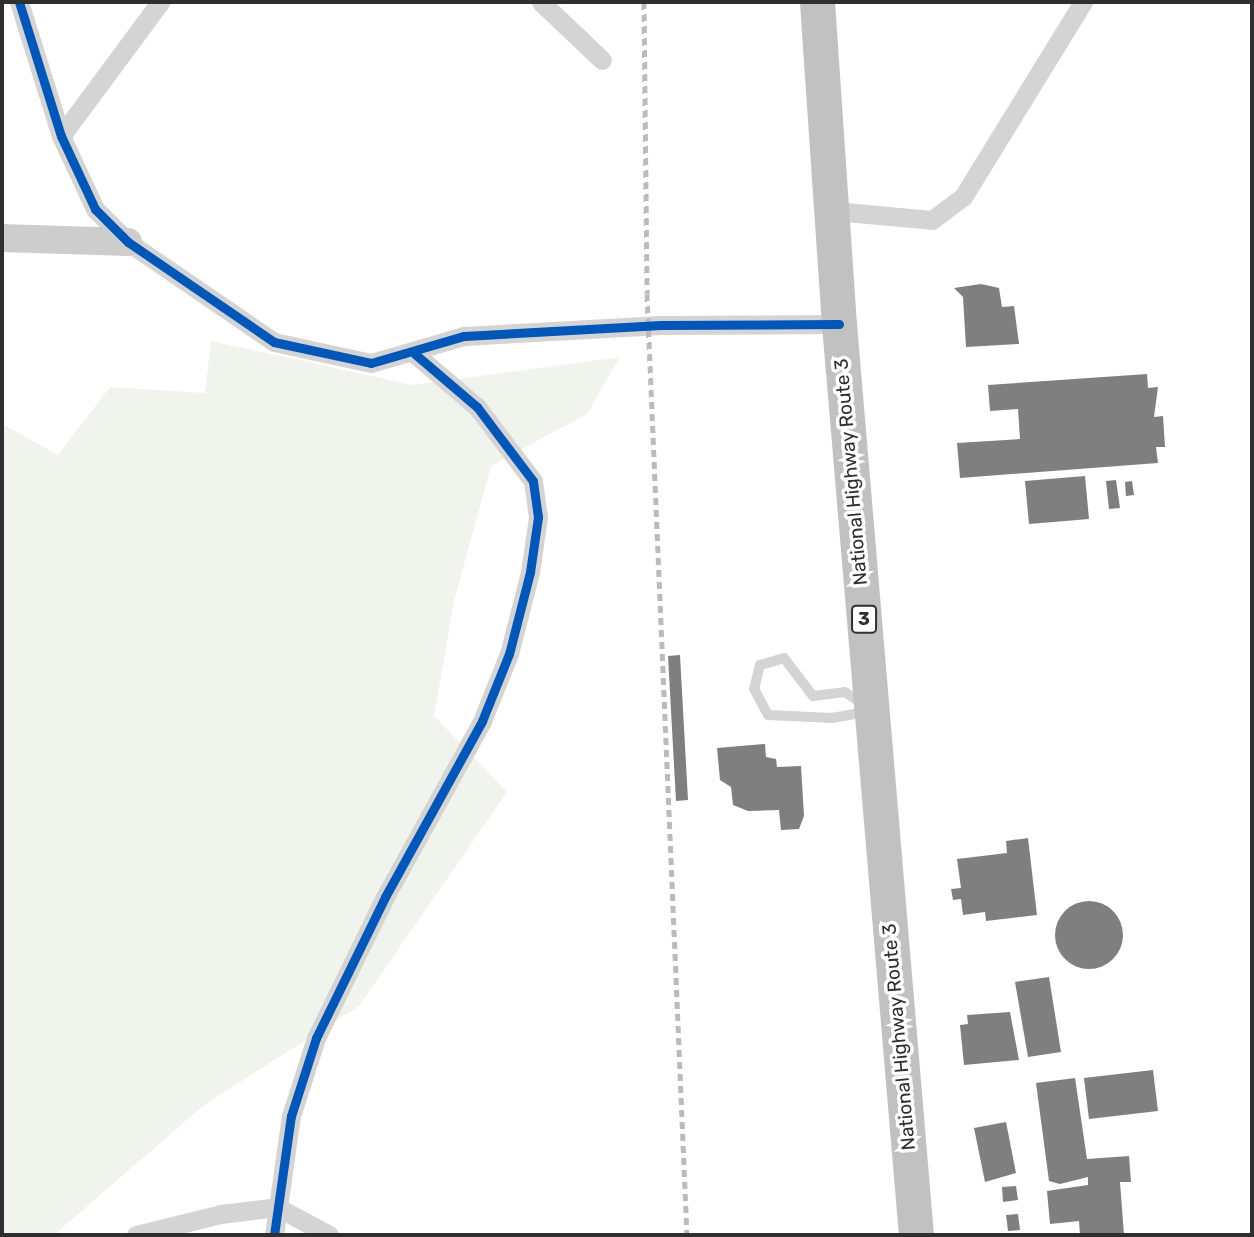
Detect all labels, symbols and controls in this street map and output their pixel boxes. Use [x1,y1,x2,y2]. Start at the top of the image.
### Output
street label: National Highway Route 3 [830,357,872,587]
road number: 3 [850,604,878,634]
street label: National Highway Route 3 [878,922,920,1152]

